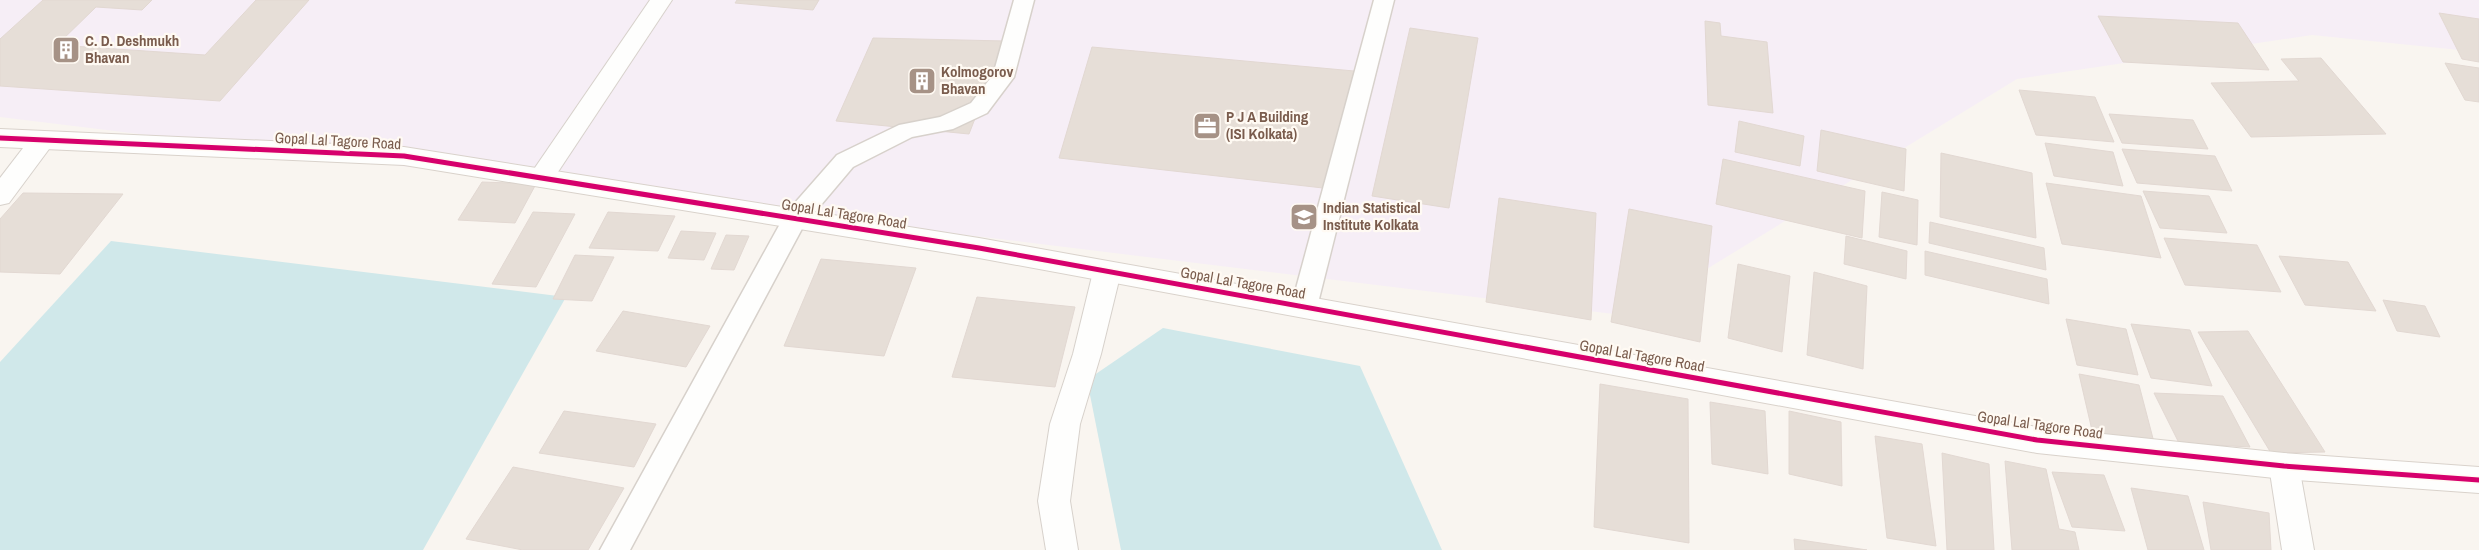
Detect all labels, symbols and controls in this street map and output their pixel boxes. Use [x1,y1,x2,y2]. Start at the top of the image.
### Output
place label: C. D. Deshmukh Bhavan [85,30,179,68]
building icon: C. D. Deshmukh Bhavan [51,35,81,65]
place label: Kolmogorov Bhavan [941,61,1014,99]
building icon: Kolmogorov Bhavan [907,66,937,96]
place label: P J A Building (ISI Kolkata) [1226,106,1309,144]
office icon: P J A Building (ISI Kolkata) [1192,111,1222,141]
street label: Gopal Lal Tagore Road [274,127,402,154]
street label: Gopal Lal Tagore Road [780,193,908,234]
place label: Indian Statistical Institute Kolkata [1323,197,1421,235]
school or university icon: Indian Statistical Institute Kolkata [1289,202,1319,232]
street label: Gopal Lal Tagore Road [1179,261,1307,304]
street label: Gopal Lal Tagore Road [1578,334,1706,377]
street label: Gopal Lal Tagore Road [1976,405,2104,444]

